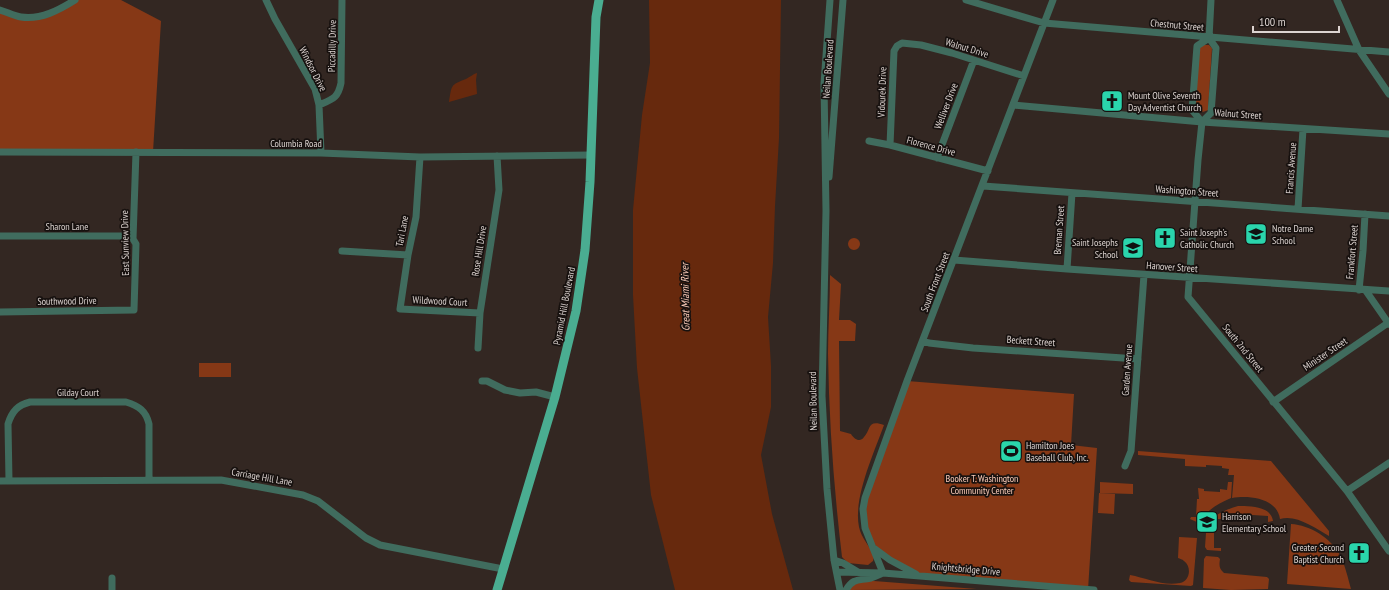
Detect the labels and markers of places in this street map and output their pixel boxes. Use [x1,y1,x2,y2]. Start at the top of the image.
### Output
church icon: Mount Olive Seventh Day Adventist Church [1099,88,1125,114]
place label: Mount Olive Seventh Day Adventist Church [1128,89,1201,114]
school or university icon: Notre Dame School [1243,221,1269,247]
place label: Notre Dame School [1272,222,1313,247]
church icon: Saint Joseph’s Catholic Church [1152,225,1178,251]
place label: Saint Joseph’s Catholic Church [1180,226,1234,251]
school or university icon: Saint Josephs School [1120,235,1146,261]
place label: Saint Josephs School [1072,236,1119,261]
sports icon: Hamilton Joes Baseball Club, Inc. [998,438,1024,464]
place label: Hamilton Joes Baseball Club, Inc. [1026,439,1089,464]
school or university icon: Harrison Elementary School [1194,509,1220,535]
place label: Harrison Elementary School [1222,510,1287,535]
church icon: Greater Second Baptist Church [1346,540,1372,566]
place label: Greater Second Baptist Church [1292,541,1344,566]

